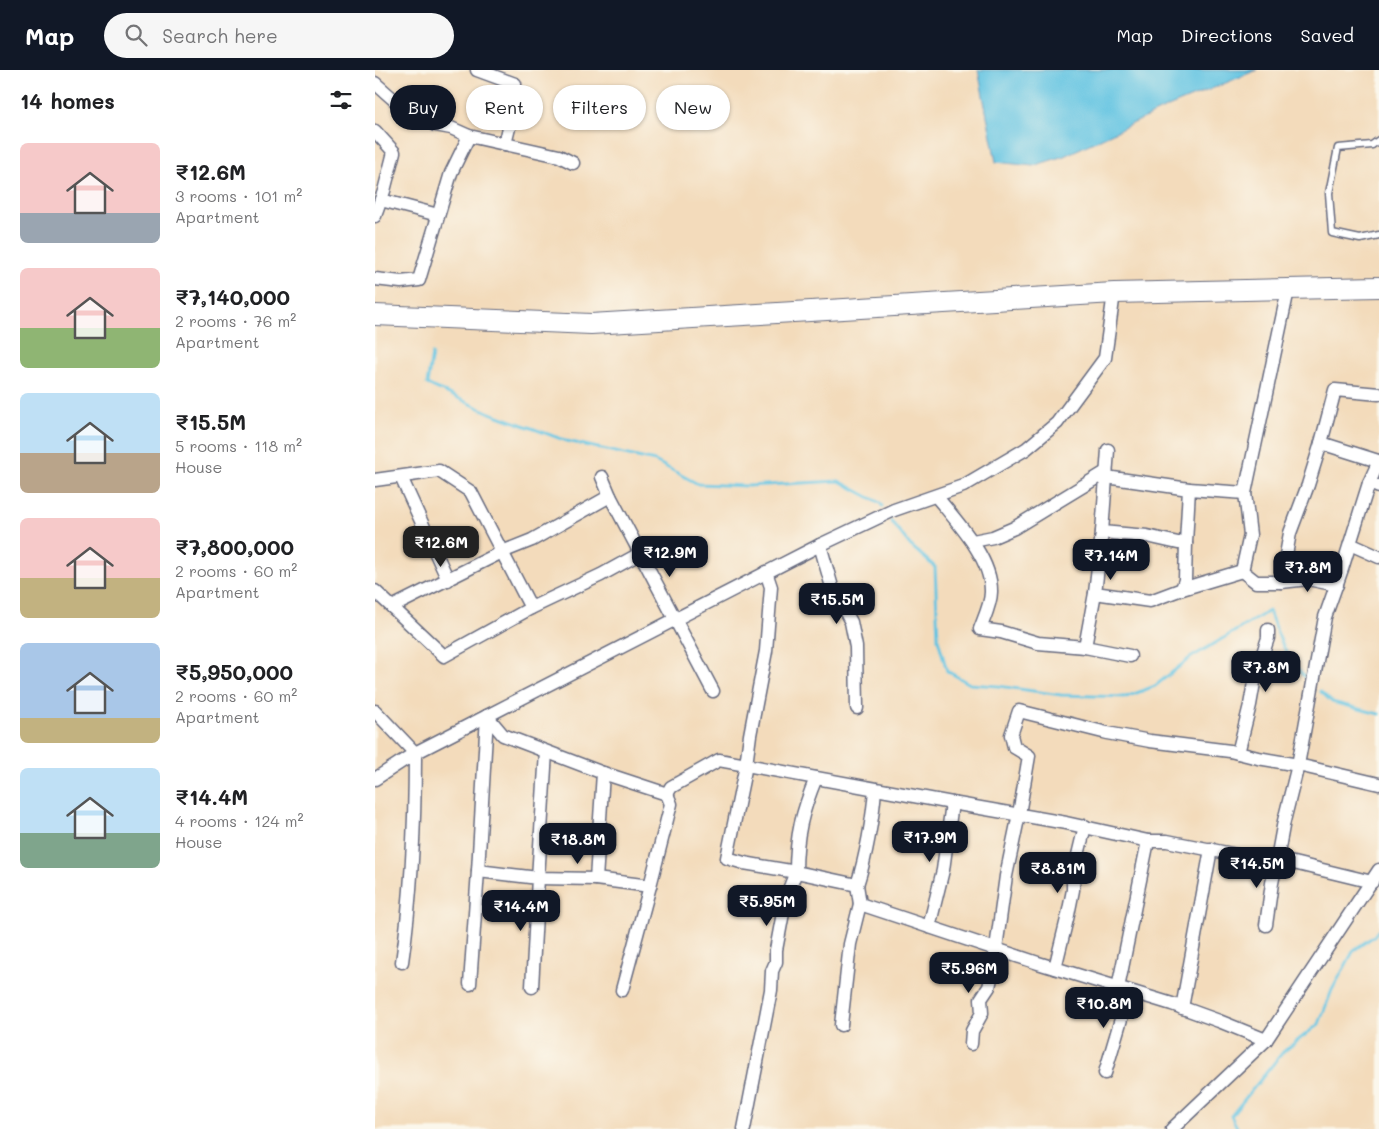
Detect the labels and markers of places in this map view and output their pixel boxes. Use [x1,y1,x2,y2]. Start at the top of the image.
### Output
pin: ₹12.6M [400,526,482,568]
pin: ₹12.9M [629,536,711,578]
pin: ₹7.14M [1070,538,1152,581]
pin: ₹7.8M [1273,550,1343,593]
pin: ₹15.5M [796,582,878,625]
pin: ₹7.8M [1231,650,1301,693]
pin: ₹17.9M [889,820,971,863]
pin: ₹18.8M [537,822,619,865]
pin: ₹14.5M [1216,846,1298,889]
pin: ₹8.81M [1017,852,1099,894]
pin: ₹5.95M [726,884,808,927]
pin: ₹14.4M [480,890,562,932]
pin: ₹5.96M [928,952,1010,994]
pin: ₹10.8M [1063,986,1145,1029]

